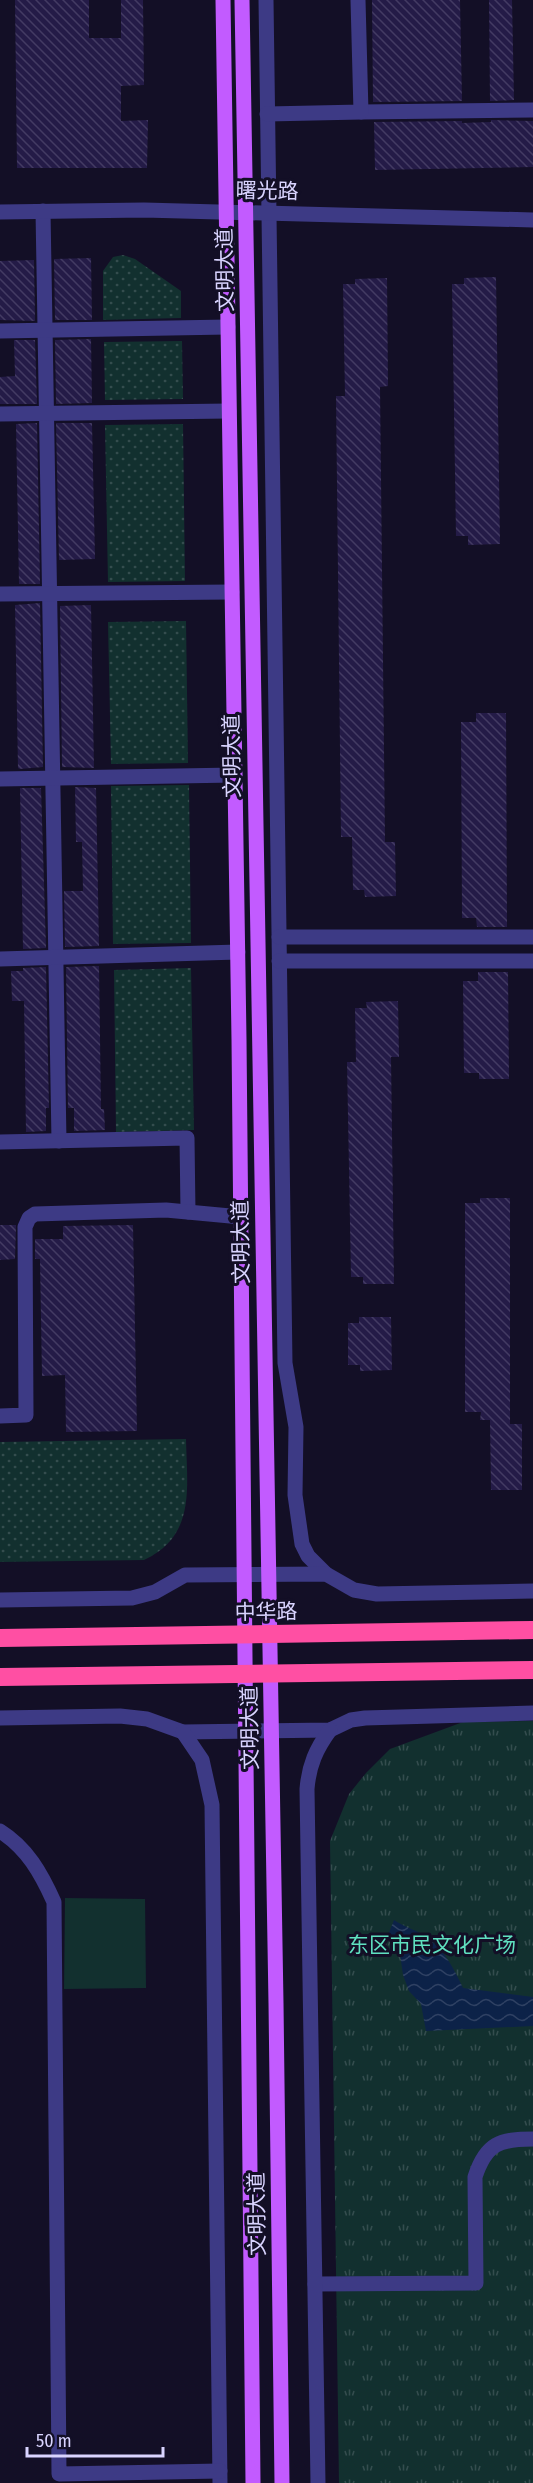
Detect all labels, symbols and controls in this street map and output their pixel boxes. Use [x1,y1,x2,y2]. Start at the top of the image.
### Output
street label: 曙光路 [235,177,299,205]
street label: 文明大道 [211,228,239,312]
street label: 文明大道 [218,714,246,798]
street label: 文明大道 [227,1200,255,1284]
street label: 中华路 [234,1598,298,1626]
street label: 文明大道 [236,1686,264,1770]
park label: 东区市民文化广场 [348,1932,516,1958]
street label: 文明大道 [243,2172,271,2256]
scale bar [27,2420,164,2458]
text: 50 m [36,2430,72,2452]

